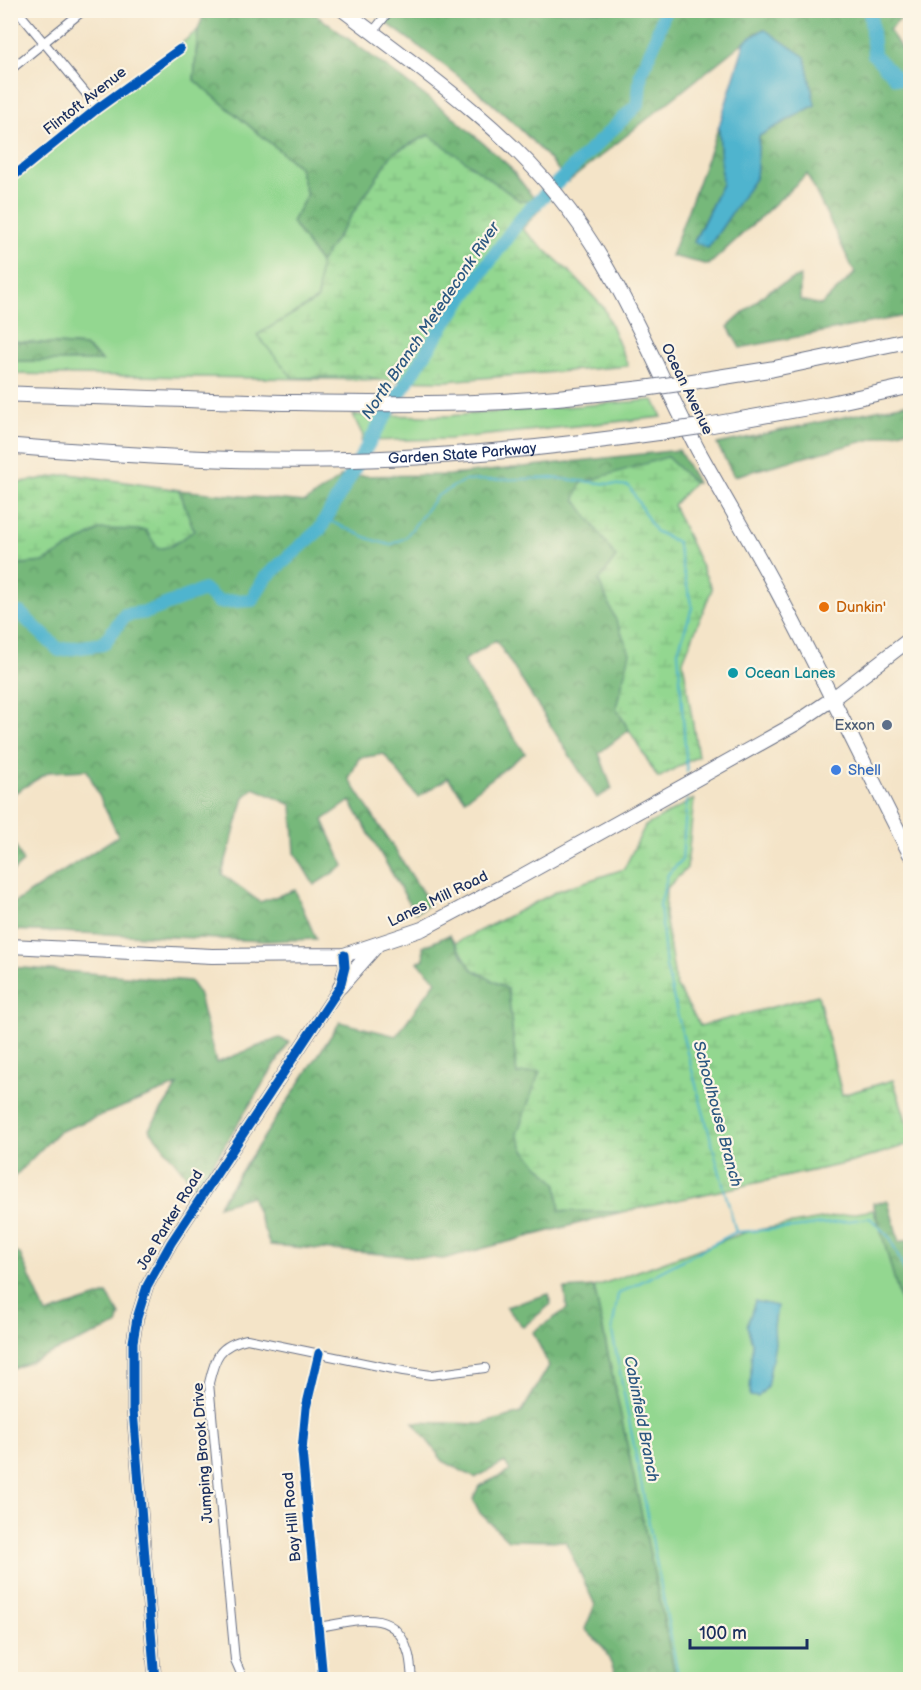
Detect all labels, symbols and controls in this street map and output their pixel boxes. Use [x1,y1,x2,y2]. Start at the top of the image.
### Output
street label: Flintoft Avenue [40,63,131,139]
water label: North Branch Metedeconk River [358,218,505,423]
street label: Ocean Avenue [657,340,717,438]
street label: Garden State Parkway [388,438,538,468]
place label: Dunkin' [836,598,886,617]
marker: Dunkin' [817,600,831,614]
place label: Ocean Lanes [745,664,836,683]
marker: Ocean Lanes [726,666,740,680]
place label: Exxon [835,716,875,735]
marker: Exxon [880,718,894,732]
place label: Shell [848,761,881,780]
marker: Shell [829,763,843,777]
street label: Lanes Mill Road [385,867,491,931]
water label: Schoolhouse Branch [688,1039,746,1189]
street label: Joe Parker Road [133,1166,207,1274]
water label: Cabinfield Branch [619,1354,663,1484]
street label: Jumping Brook Drive [189,1382,217,1524]
street label: Bay Hill Road [279,1471,305,1563]
scale bar [690,1612,807,1650]
text: 100 m [699,1623,747,1644]

